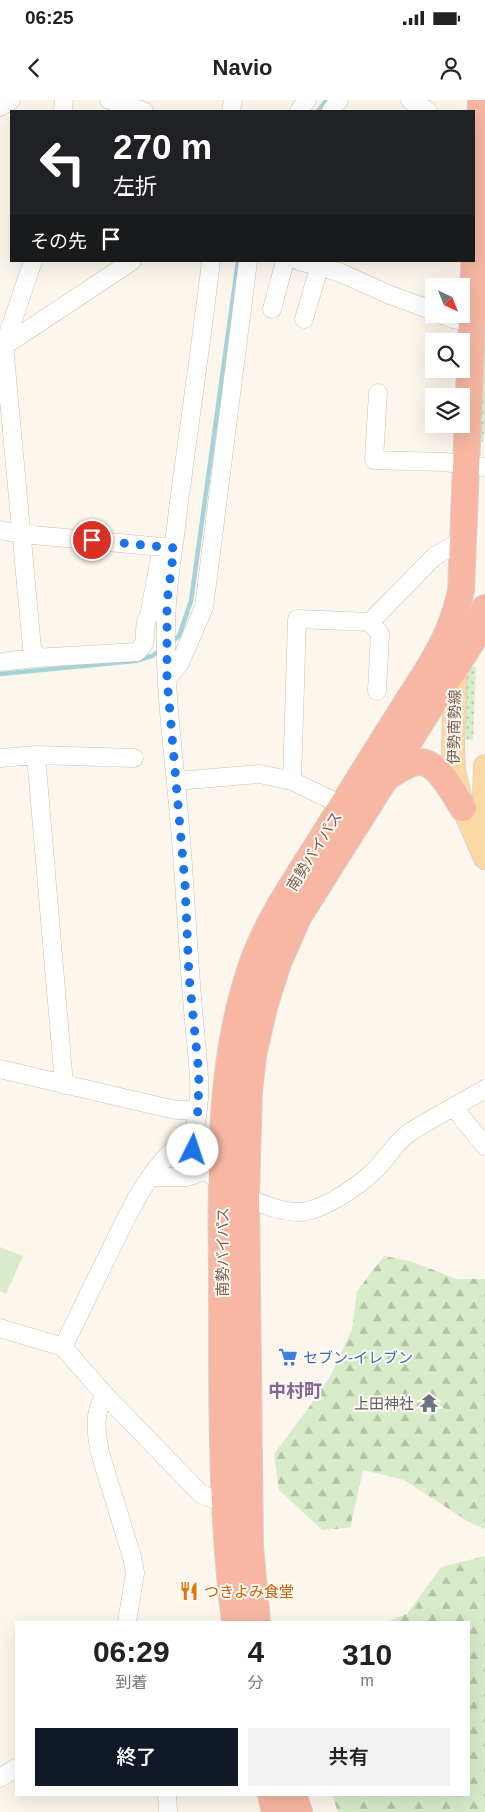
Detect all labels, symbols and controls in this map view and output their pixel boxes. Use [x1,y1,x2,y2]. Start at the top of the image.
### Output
text: 06:25 [25,7,74,28]
icon: back [20,54,48,82]
icon: person [437,54,465,82]
text: Navio [213,55,272,80]
text: 270 m [113,127,212,166]
icon: left [30,130,95,195]
text: 左折 [113,174,157,199]
icon: arrive [97,225,125,253]
text: その先 [30,231,87,252]
north arrow [425,278,470,322]
map controls [425,278,470,433]
button: search [425,333,470,378]
button: layers [425,388,470,433]
pin [71,519,113,561]
icon: arrive [78,526,106,554]
street label: 伊勢南勢線 [445,689,463,765]
street label: 南勢バイパス [283,808,345,894]
position arrow [166,1123,218,1175]
street label: 南勢バイパス [214,1207,231,1297]
supermarket icon: セブン-イレブン [277,1346,299,1368]
place label: セブン-イレブン [303,1349,413,1366]
district label: 中村町 [268,1381,322,1401]
temple icon: 上田神社 [418,1392,440,1414]
place label: 上田神社 [354,1395,414,1412]
restaurant icon: つきよみ食堂 [178,1580,200,1602]
place label: つきよみ食堂 [204,1583,294,1600]
text: 06:29 [93,1635,170,1668]
text: 4 [247,1635,264,1668]
text: 310 [342,1638,392,1671]
text: m [360,1672,374,1689]
text: 到着 [115,1674,147,1691]
text: 分 [248,1674,264,1691]
button: 終了 [35,1728,238,1786]
button: 共有 [248,1728,450,1786]

